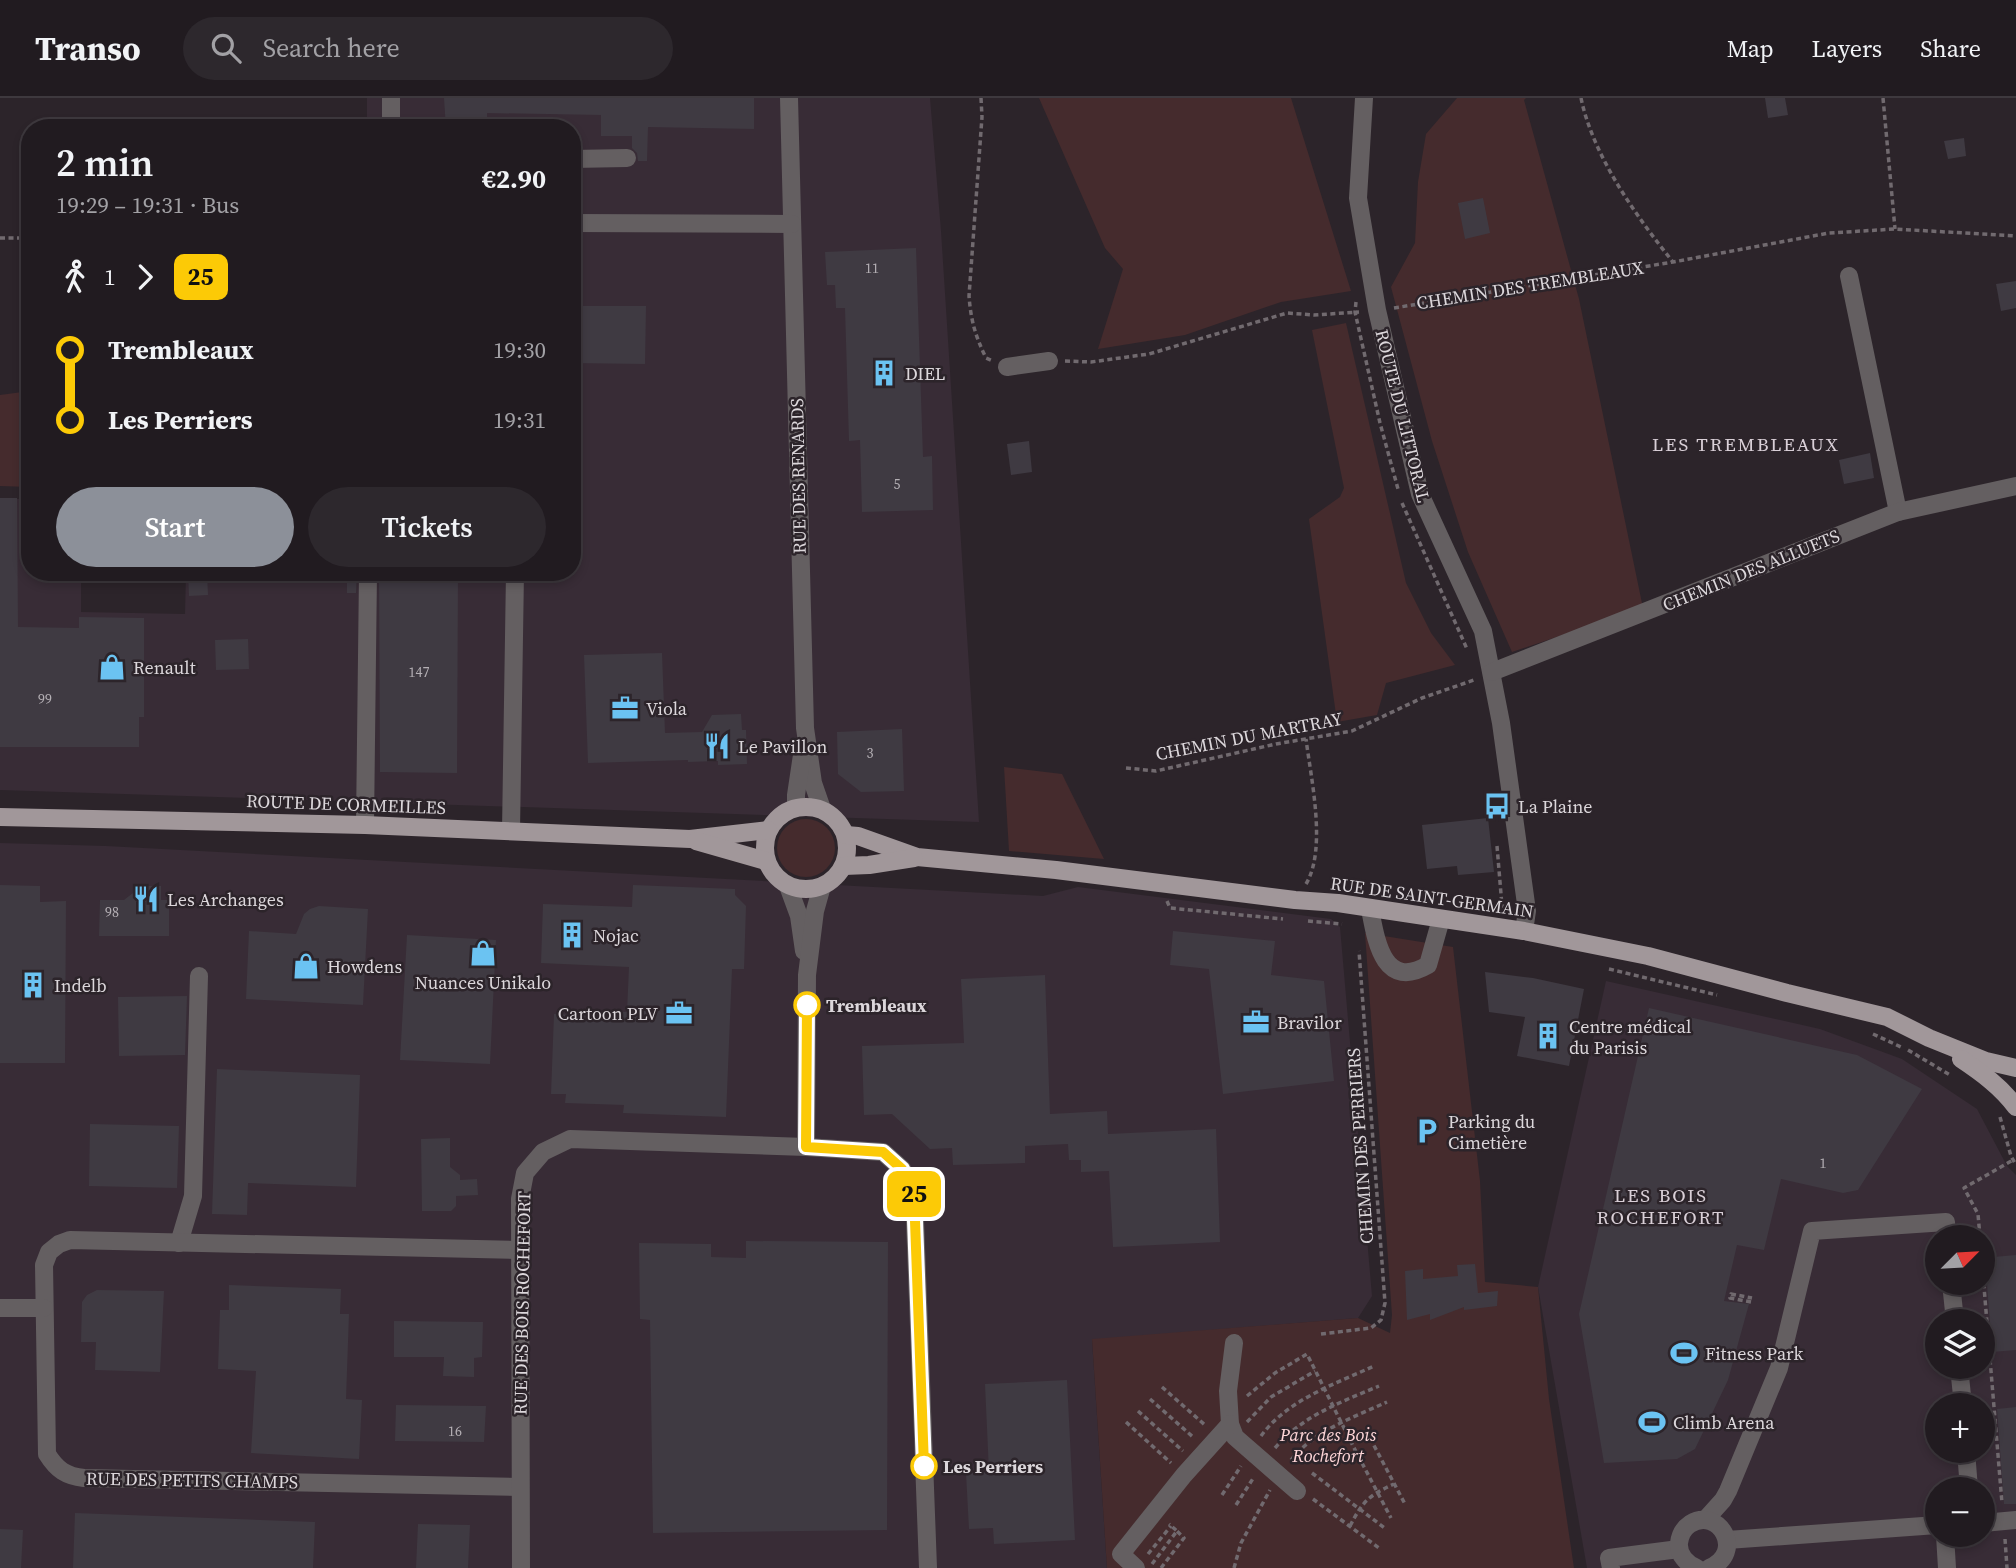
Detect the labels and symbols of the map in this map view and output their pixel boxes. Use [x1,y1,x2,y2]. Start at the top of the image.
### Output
street label: CHEMIN DES TREMBLEAUX [1414,255,1646,315]
house number: 11 [865,258,879,278]
street label: ROUTE DU LITTORAL [1369,327,1437,505]
building icon: DIEL [869,358,899,388]
place label: DIEL [905,361,946,386]
street label: RUE DES RENARDS [784,398,812,554]
district label: LES TREMBLEAUX [1652,431,1840,457]
house number: 5 [894,474,901,494]
street label: CHEMIN DES ALLUETS [1659,523,1843,617]
shop icon: Renault [97,652,127,682]
place label: Renault [133,655,196,680]
house number: 147 [409,662,430,682]
house number: 99 [38,689,52,709]
office icon: Viola [610,693,640,723]
place label: Viola [646,696,688,721]
street label: CHEMIN DU MARTRAY [1153,705,1345,766]
restaurant icon: Le Pavillon [702,731,732,761]
place label: Le Pavillon [738,734,828,759]
house number: 3 [867,743,874,763]
street label: ROUTE DE CORMEILLES [246,788,446,820]
bus stop icon: La Plaine [1482,791,1512,821]
place label: La Plaine [1518,794,1592,819]
street label: RUE DE SAINT-GERMAIN [1329,870,1535,924]
restaurant icon: Les Archanges [131,884,161,914]
place label: Les Archanges [167,887,284,912]
house number: 98 [105,902,119,922]
building icon: Nojac [557,920,587,950]
place label: Nojac [593,923,639,948]
shop icon: Nuances Unikalo [468,938,498,968]
shop icon: Howdens [291,951,321,981]
place label: Howdens [327,954,402,979]
building icon: Indelb [18,970,48,1000]
place label: Nuances Unikalo [415,970,551,995]
place label: Indelb [54,973,107,998]
marker: Trembleaux [794,992,820,1018]
place label: Trembleaux [826,993,927,1018]
office icon: Cartoon PLV [664,998,694,1028]
place label: Cartoon PLV [558,1001,658,1026]
office icon: Bravilor [1241,1007,1271,1037]
place label: Bravilor [1277,1010,1342,1035]
place label: Centre médical du Parisis [1569,1014,1691,1060]
building icon: Centre médical du Parisis [1533,1021,1563,1051]
street label: CHEMIN DES PERRIERS [1341,1047,1379,1245]
place label: Parking du Cimetière [1448,1109,1535,1155]
parking icon: Parking du Cimetière [1412,1116,1442,1146]
house number: 1 [1820,1153,1827,1173]
line badge: 25 [883,1171,946,1217]
district label: LES BOIS ROCHEFORT [1596,1182,1726,1230]
street label: RUE DES BOIS ROCHEFORT [508,1191,536,1415]
north arrow [1925,1225,1995,1295]
sports icon: Fitness Park [1669,1338,1699,1368]
place label: Fitness Park [1705,1341,1803,1366]
sports icon: Climb Arena [1637,1407,1667,1437]
place label: Climb Arena [1673,1410,1775,1435]
house number: 16 [448,1421,462,1441]
park label: Parc des Bois Rochefort [1279,1422,1377,1468]
marker: Les Perriers [911,1453,937,1479]
place label: Les Perriers [943,1454,1043,1479]
street label: RUE DES PETITS CHAMPS [86,1466,298,1494]

